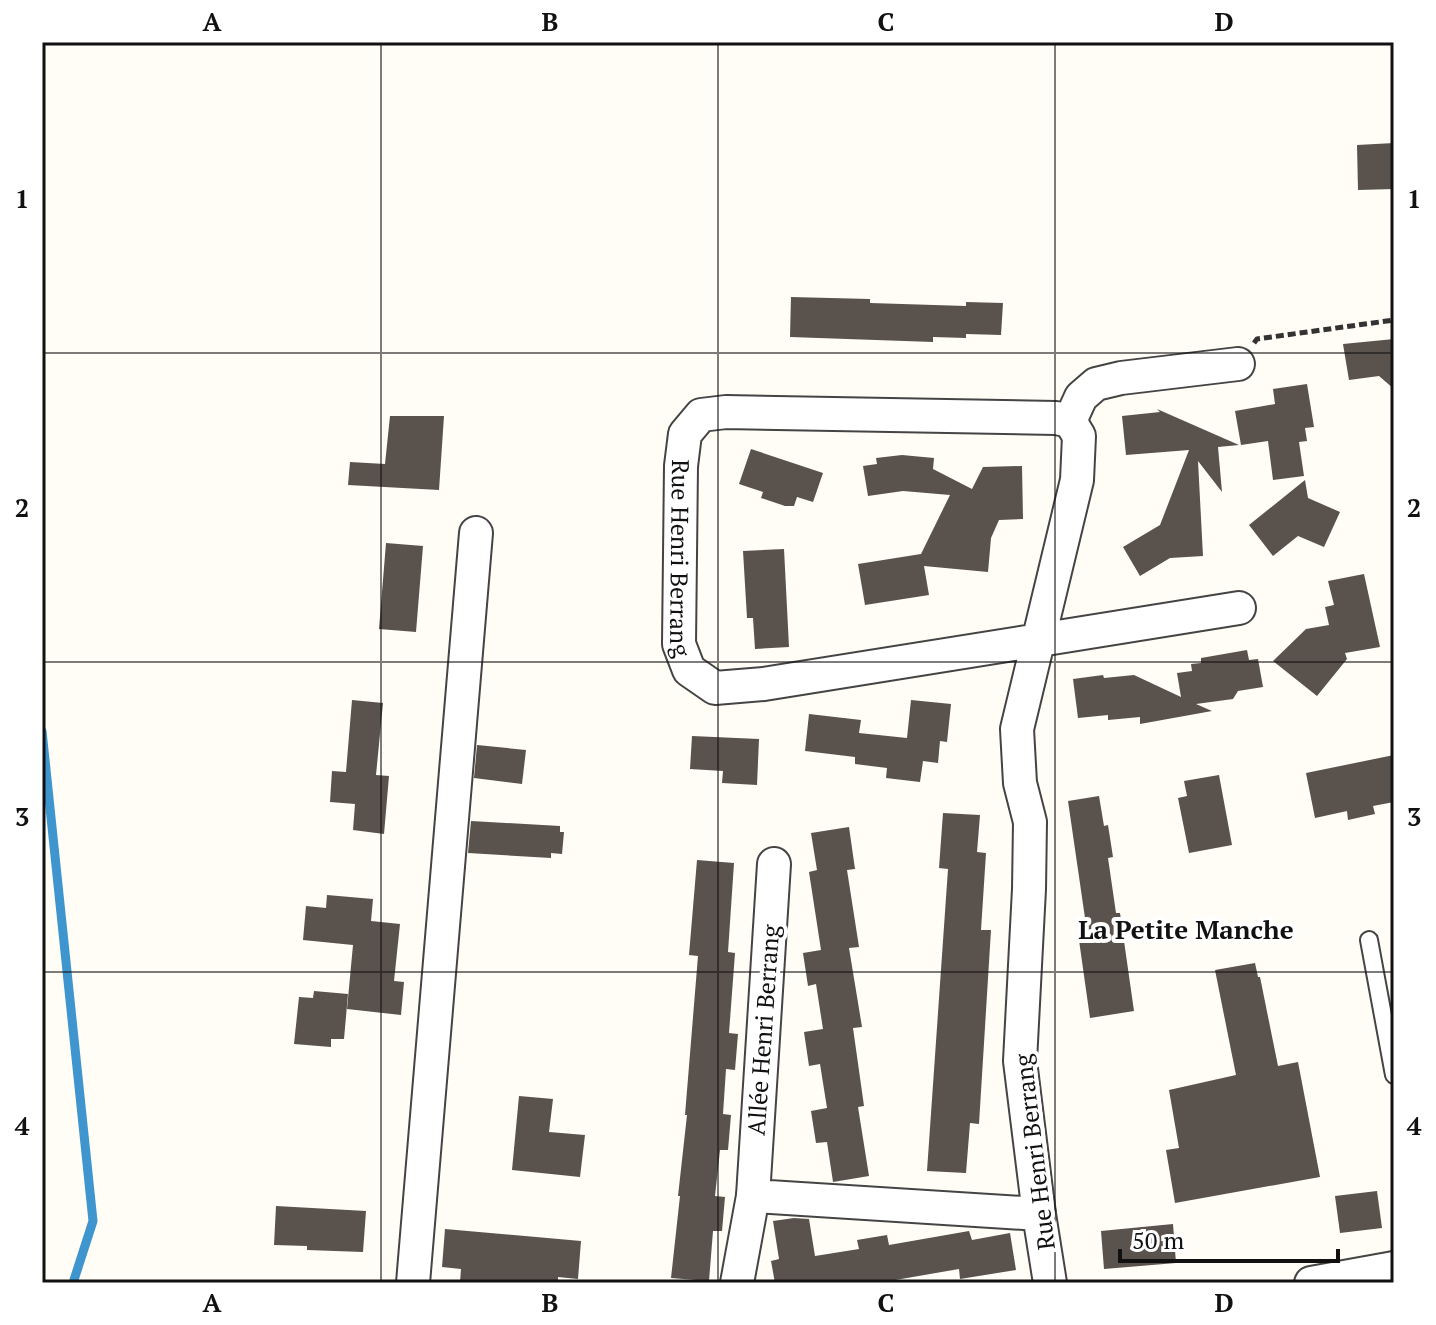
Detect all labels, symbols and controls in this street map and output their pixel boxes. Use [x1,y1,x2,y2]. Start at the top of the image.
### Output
text: A [203,4,222,38]
text: B [542,4,558,38]
text: C [878,4,894,38]
text: D [1214,4,1234,38]
text: 1 [15,181,29,215]
text: 1 [1407,181,1421,215]
street label: Rue Henri Berrang [663,459,699,662]
text: 2 [15,490,29,524]
text: 2 [1407,490,1421,524]
text: 3 [15,799,29,833]
text: 3 [1407,799,1421,833]
district label: La Petite Manche [1078,912,1294,946]
street label: Allée Henri Berrang [740,923,786,1136]
street label: Rue Henri Berrang [1006,1052,1062,1252]
text: 4 [15,1108,30,1142]
text: 4 [1407,1108,1422,1142]
scale bar [1120,1213,1338,1263]
text: 50 m [1132,1224,1184,1256]
text: A [203,1285,222,1319]
text: B [542,1285,558,1319]
text: C [878,1285,894,1319]
text: D [1214,1285,1234,1319]

